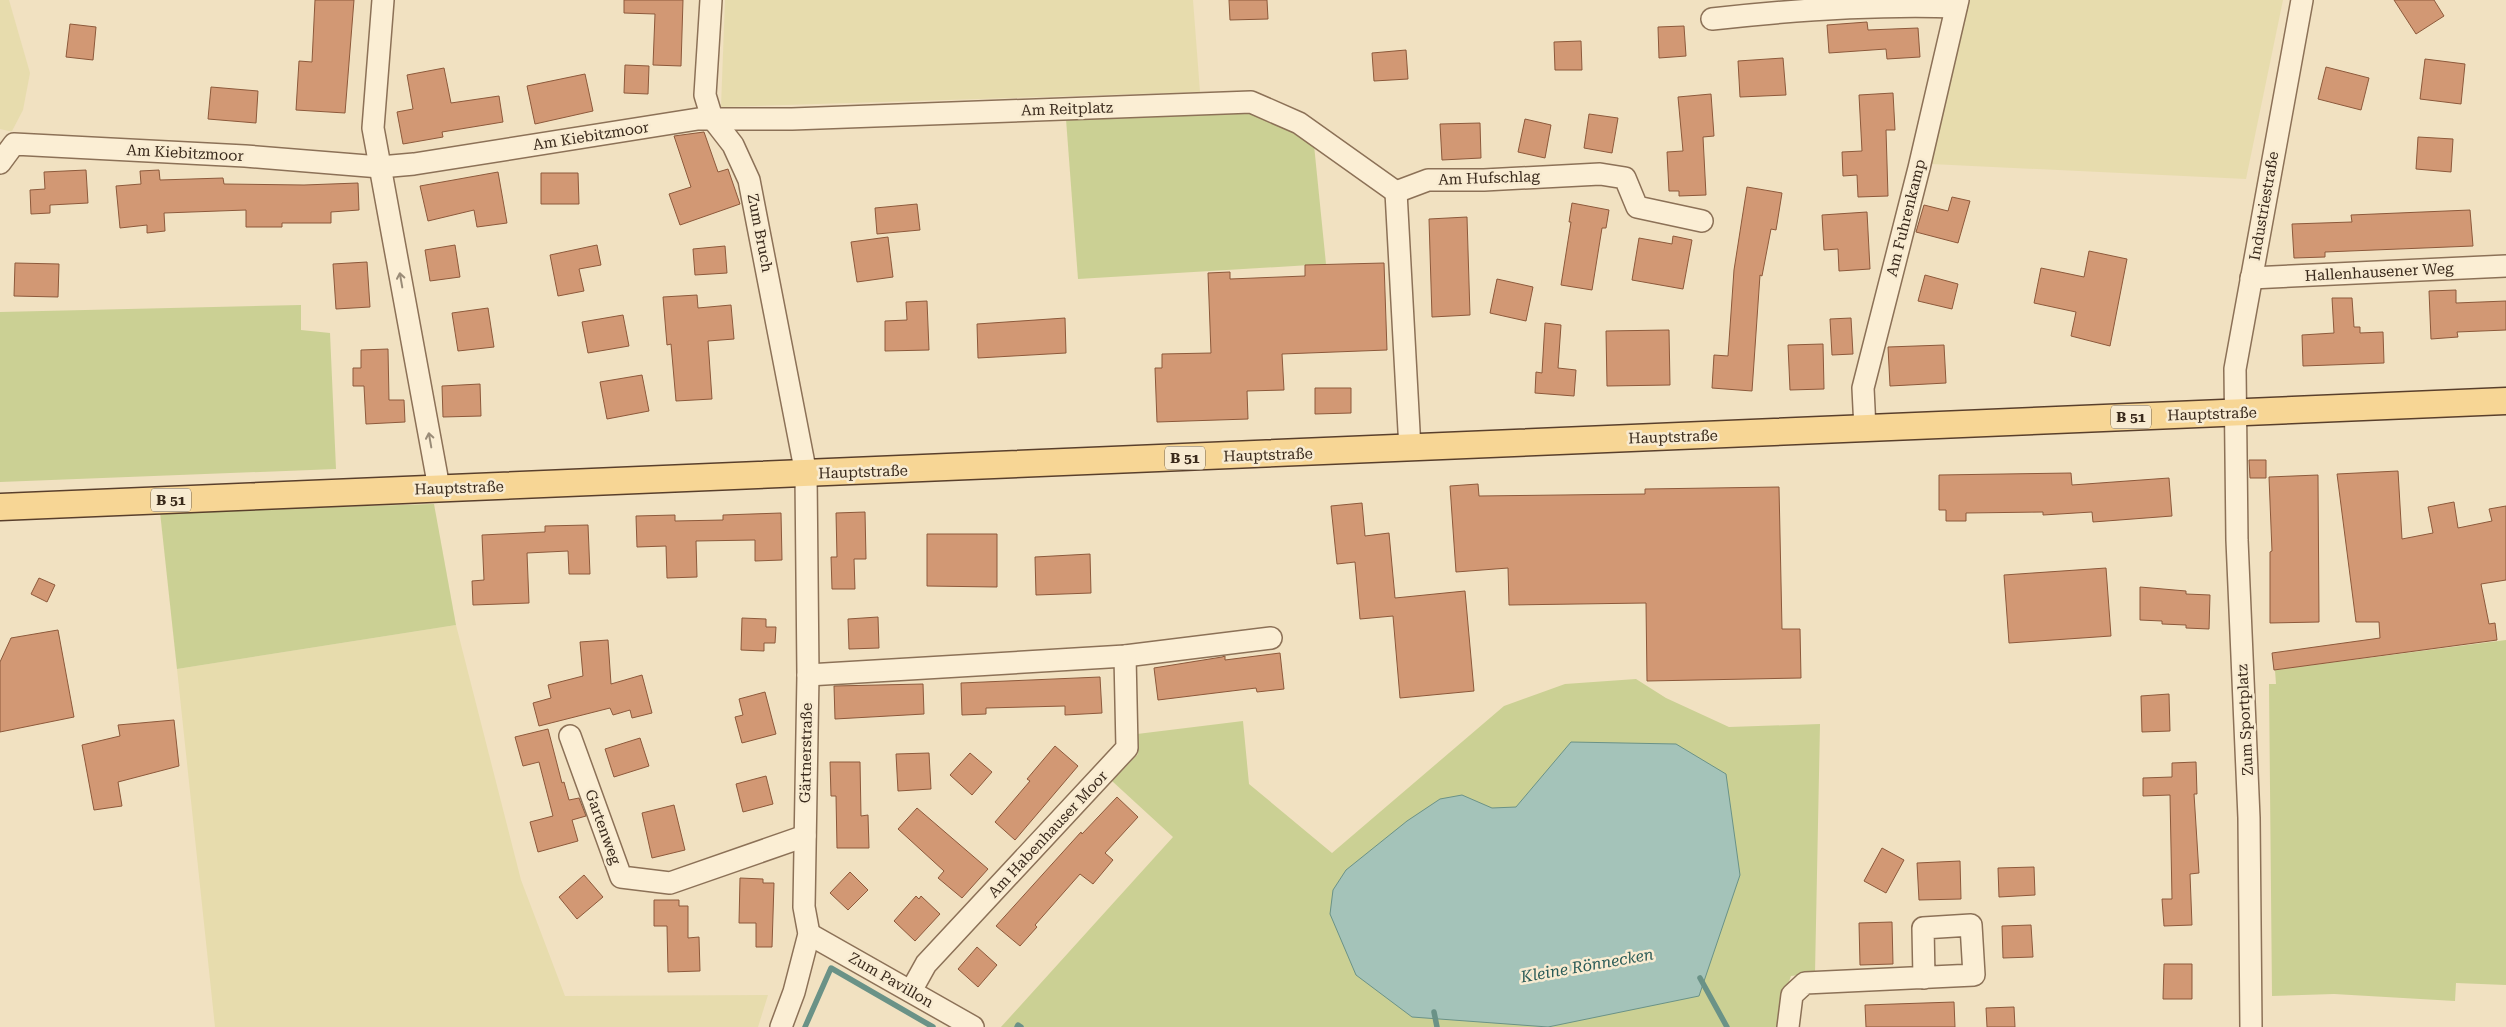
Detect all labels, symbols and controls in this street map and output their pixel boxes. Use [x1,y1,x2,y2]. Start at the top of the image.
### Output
street label: Am Reitplatz [1021,98,1113,120]
street label: Am Kiebitzmoor [532,118,650,154]
street label: Am Kiebitzmoor [126,141,244,165]
street label: Industriestraße [2246,150,2282,262]
street label: Am Fuhrenkamp [1883,157,1929,279]
street label: Am Hufschlag [1438,167,1541,189]
street label: Zum Bruch [744,192,777,274]
street label: Hallenhausener Weg [2304,259,2454,285]
one-way arrow [396,273,406,289]
street label: Hauptstraße [2167,403,2257,425]
road number: B 51 [2111,406,2151,428]
street label: Hauptstraße [1628,426,1718,448]
one-way arrow [425,433,435,449]
street label: Hauptstraße [1223,444,1313,466]
road number: B 51 [1165,446,1205,469]
street label: Hauptstraße [818,461,908,483]
street label: Hauptstraße [414,477,504,499]
road number: B 51 [151,488,191,512]
street label: Zum Sportplatz [2233,664,2257,776]
street label: Gärtnerstraße [796,703,816,803]
street label: Am Habenhauser Moor [985,767,1111,901]
street label: Gartenweg [581,787,625,867]
water label: Kleine Rönnecken [1518,944,1655,987]
street label: Zum Pavillon [845,949,937,1012]

